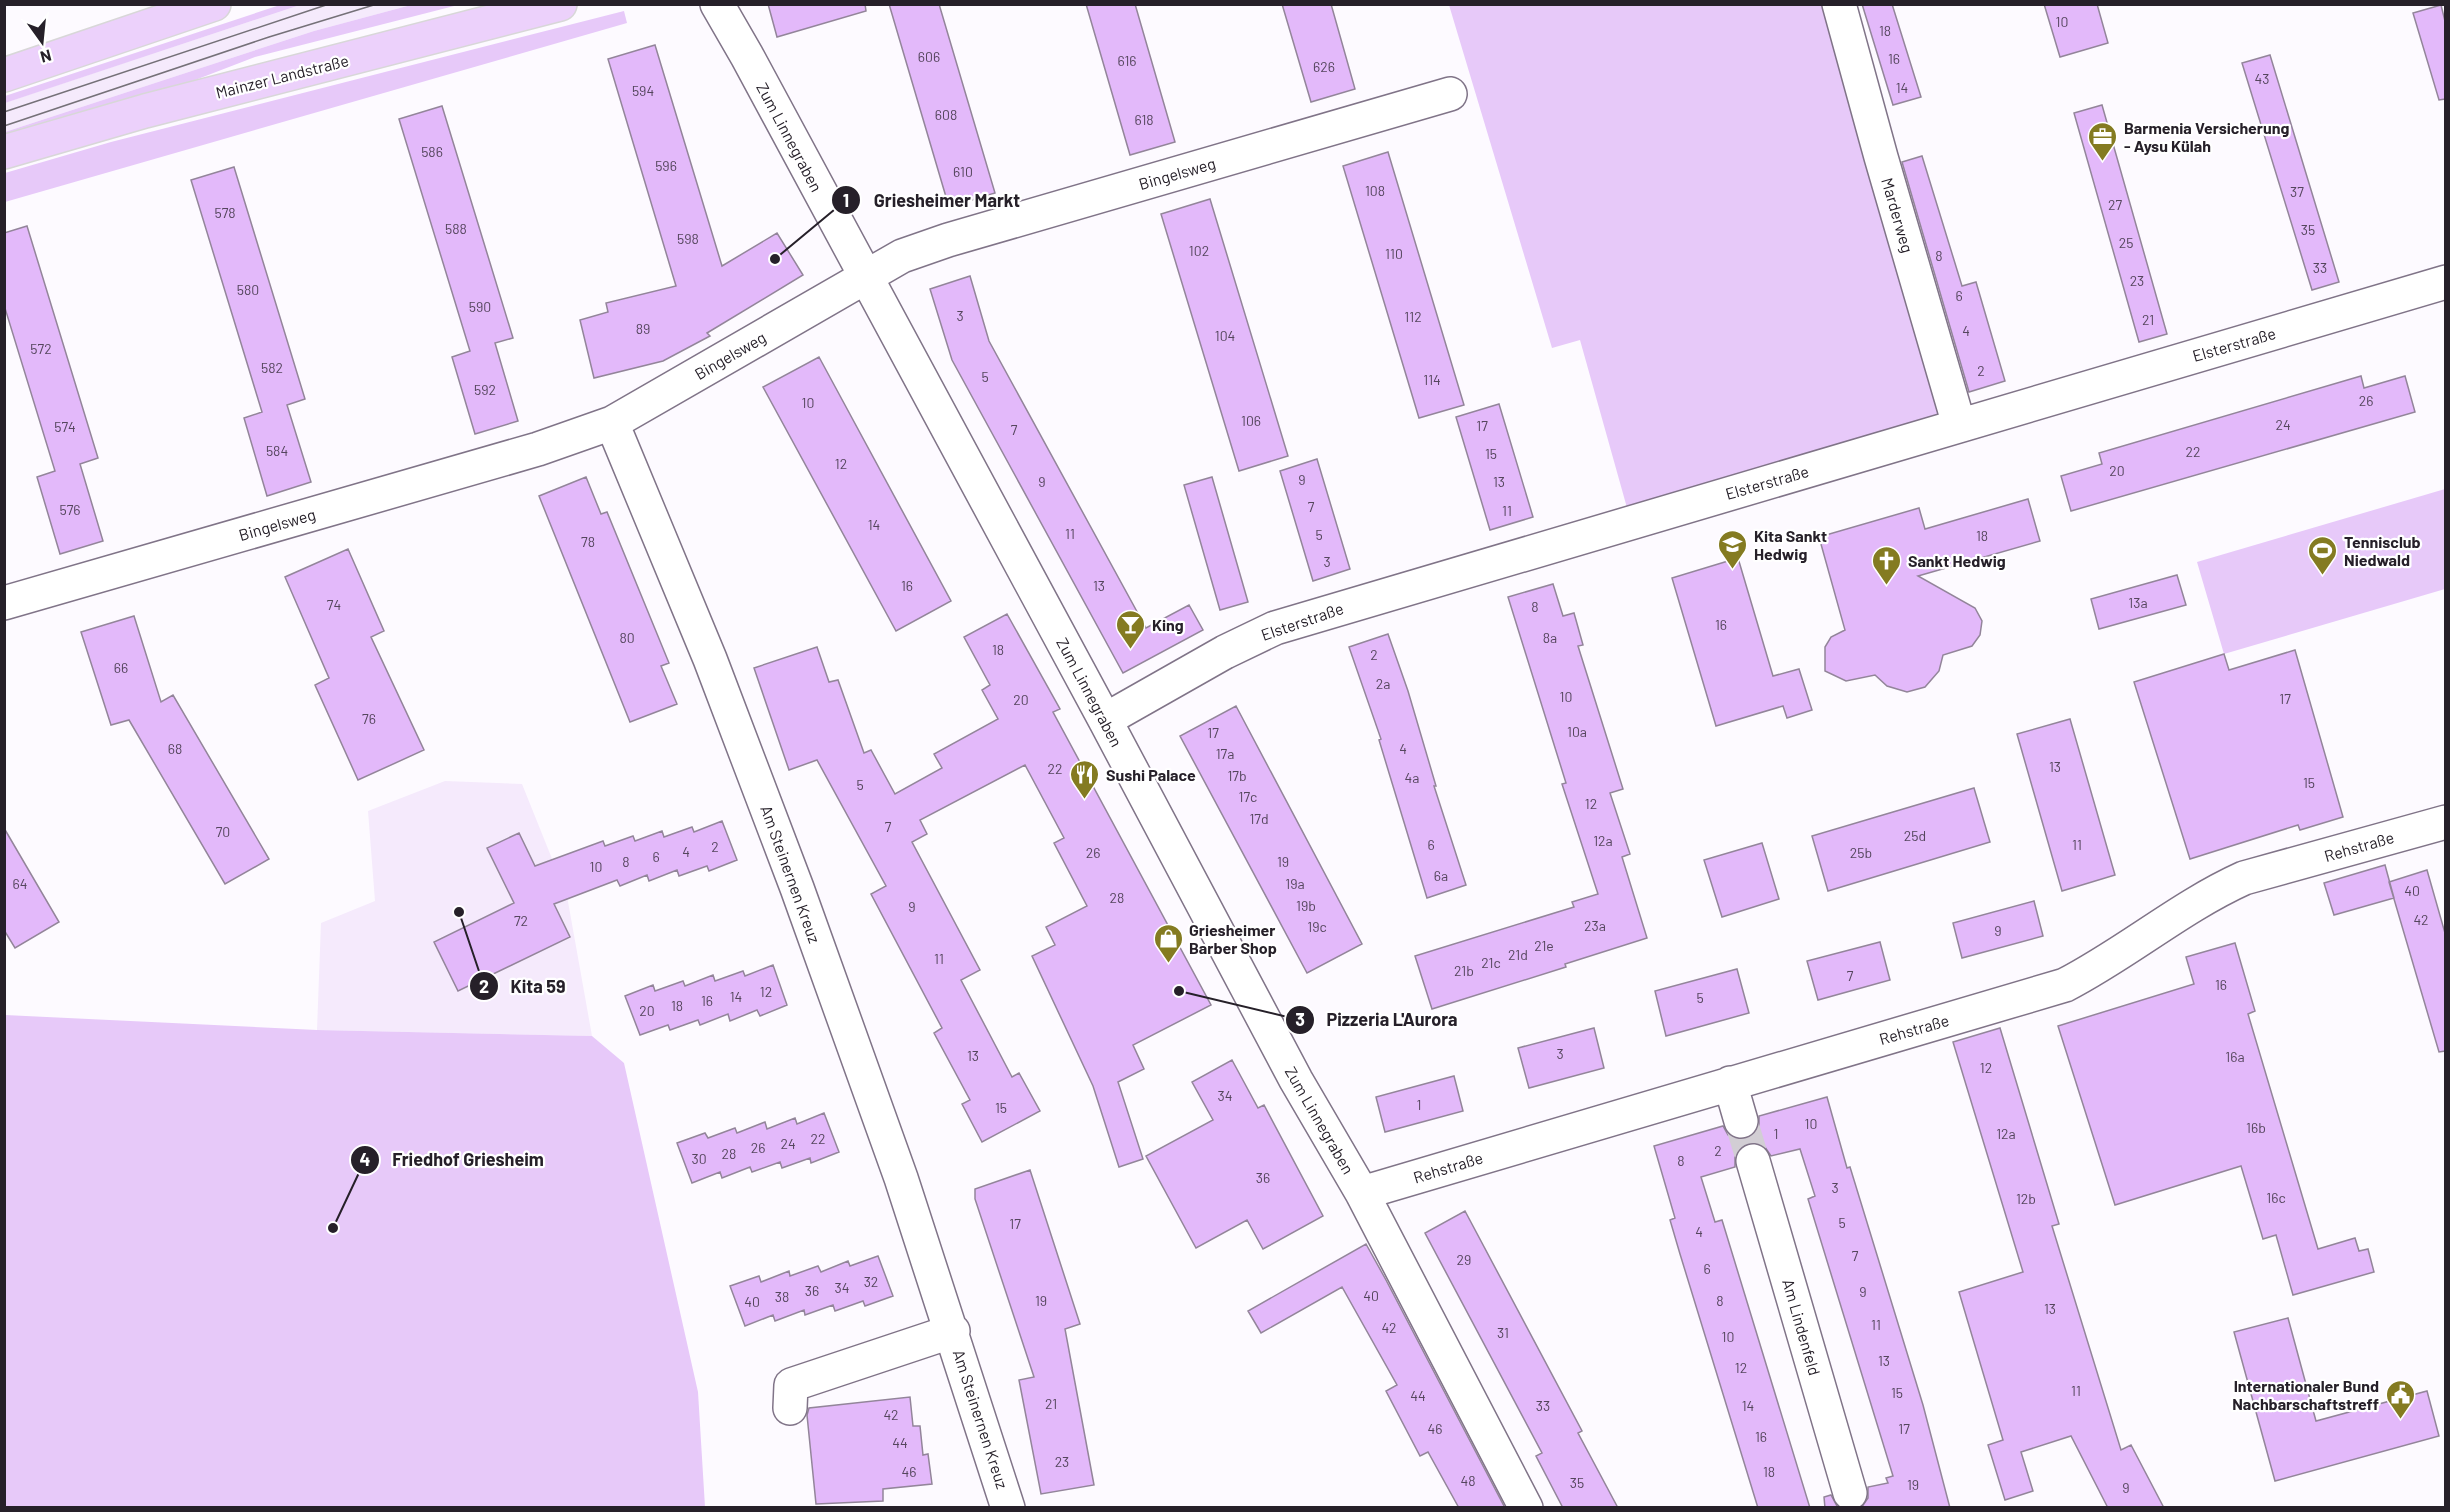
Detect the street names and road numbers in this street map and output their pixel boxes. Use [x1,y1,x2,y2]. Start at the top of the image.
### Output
street label: Mainzer Landstraße [214,50,350,102]
street label: Zum Linnegraben [753,79,827,195]
street label: Bingelsweg [1136,153,1218,193]
street label: Marderweg [1878,175,1918,255]
street label: Elsterstraße [2190,323,2278,365]
street label: Bingelsweg [691,327,769,383]
street label: Elsterstraße [1723,461,1811,503]
street label: Bingelsweg [236,504,318,544]
street label: Elsterstraße [1258,598,1346,644]
street label: Zum Linnegraben [1053,634,1127,750]
street label: Am Steinernen Kreuz [757,803,825,945]
street label: Rehstraße [2322,827,2396,865]
street label: Rehstraße [1877,1010,1951,1048]
street label: Zum Linnegraben [1282,1063,1358,1177]
street label: Rehstraße [1411,1147,1485,1187]
street label: Am Lindenfeld [1779,1277,1825,1377]
street label: Am Steinernen Kreuz [950,1347,1012,1491]

